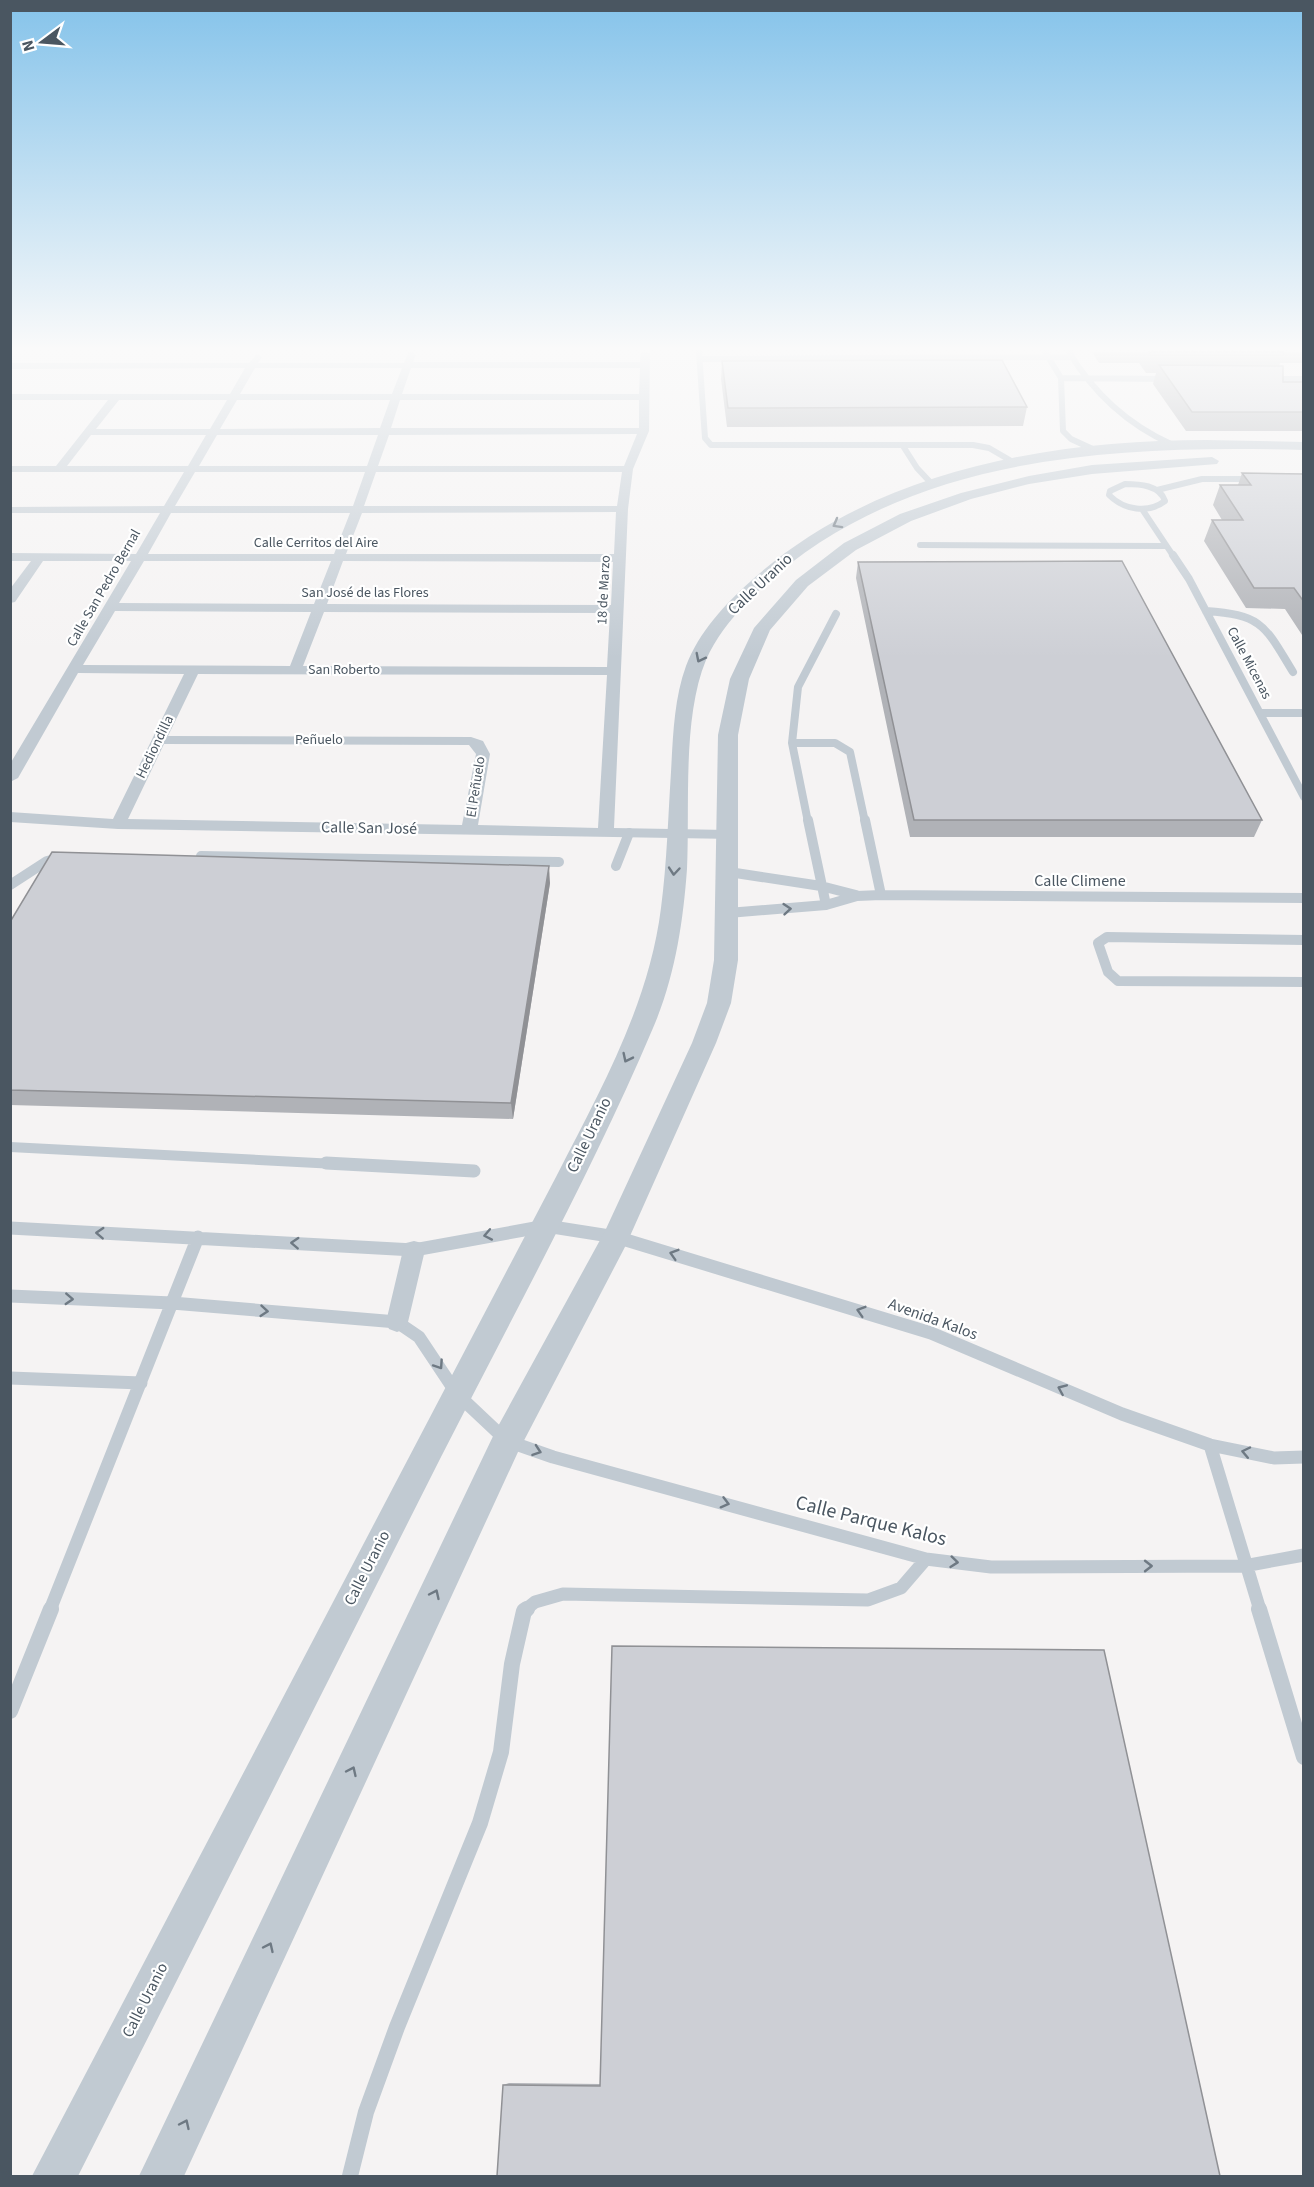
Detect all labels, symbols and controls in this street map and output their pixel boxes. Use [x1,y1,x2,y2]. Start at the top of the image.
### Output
north arrow [12,12,72,72]
text: N [17,38,41,54]
one-way arrow [833,517,844,528]
street label: Calle San Pedro Bernal [62,525,146,650]
street label: Calle Cerritos del Aire [254,533,378,553]
street label: Calle Uranio [723,548,797,620]
street label: 18 de Marzo [592,555,616,625]
street label: San José de las Flores [301,583,429,603]
street label: Calle Micenas [1222,623,1276,703]
one-way arrow [695,652,707,663]
street label: San Roberto [308,660,380,680]
street label: Hediondilla [131,712,179,782]
street label: Peñuelo [295,730,343,750]
street label: El Peñuelo [461,755,491,819]
street label: Calle San José [321,816,417,840]
one-way arrow [668,866,681,875]
street label: Calle Climene [1034,870,1126,892]
one-way arrow [782,903,791,916]
one-way arrow [622,1051,634,1062]
street label: Calle Uranio [561,1094,617,1176]
one-way arrow [95,1226,104,1239]
one-way arrow [483,1228,493,1241]
one-way arrow [290,1237,299,1250]
one-way arrow [669,1249,680,1261]
one-way arrow [64,1292,73,1305]
street label: Avenida Kalos [885,1293,981,1345]
one-way arrow [259,1304,268,1317]
one-way arrow [856,1306,866,1318]
one-way arrow [432,1359,443,1370]
one-way arrow [1057,1384,1068,1396]
one-way arrow [531,1444,542,1457]
one-way arrow [1241,1447,1251,1460]
street label: Calle Parque Kalos [793,1489,949,1553]
one-way arrow [719,1496,729,1508]
street label: Calle Uranio [339,1527,395,1609]
one-way arrow [949,1555,958,1568]
one-way arrow [1144,1560,1153,1572]
one-way arrow [427,1590,439,1601]
one-way arrow [344,1766,356,1777]
one-way arrow [261,1943,273,1954]
street label: Calle Uranio [117,1959,173,2041]
one-way arrow [178,2119,190,2130]

